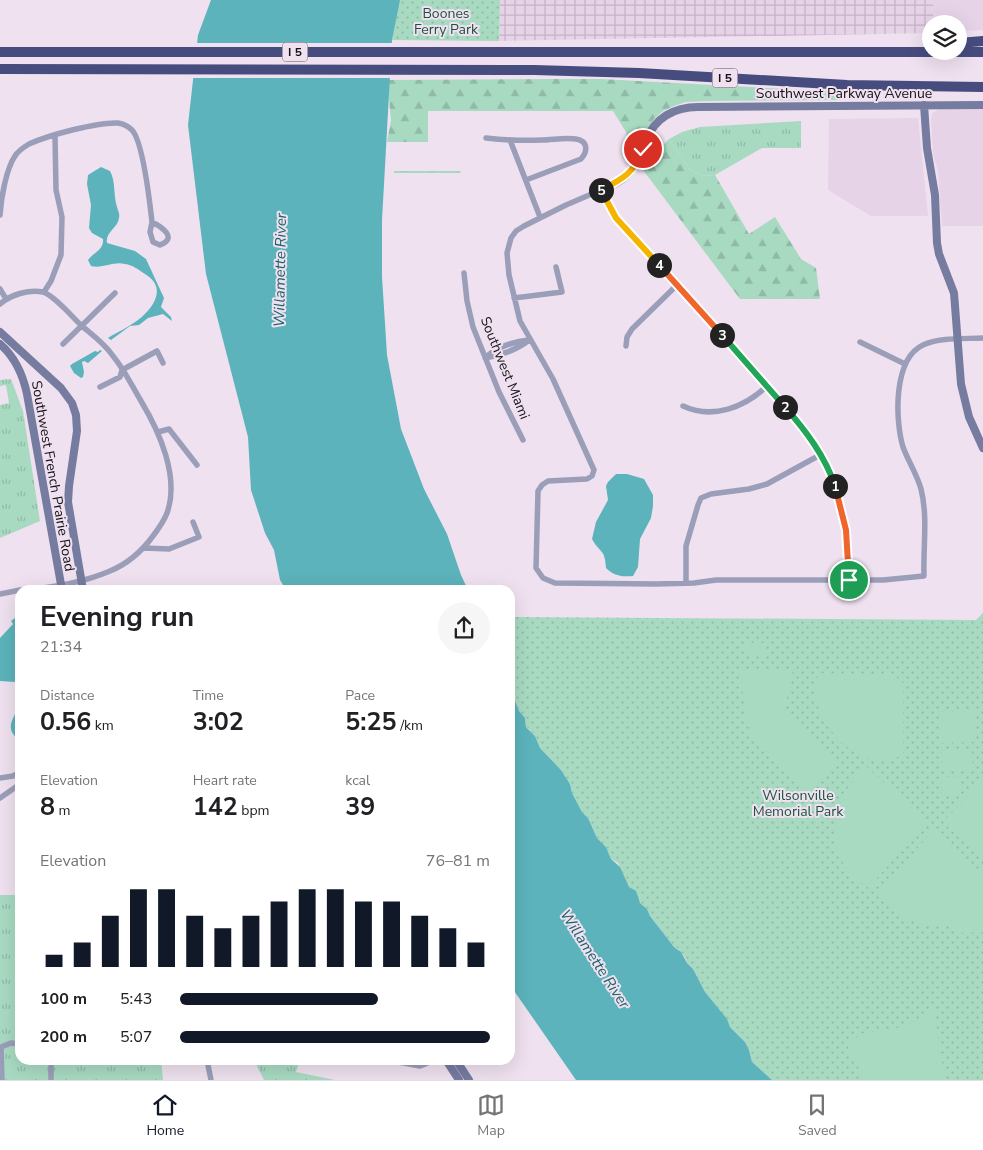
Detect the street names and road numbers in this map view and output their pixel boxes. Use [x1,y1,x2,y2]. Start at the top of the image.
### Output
road number: I 5 [282,42,308,62]
road number: I 5 [712,68,738,88]
street label: Southwest Parkway Avenue [756,84,932,103]
street label: Southwest Miami [476,314,534,422]
street label: Southwest French Prairie Road [27,379,79,573]

